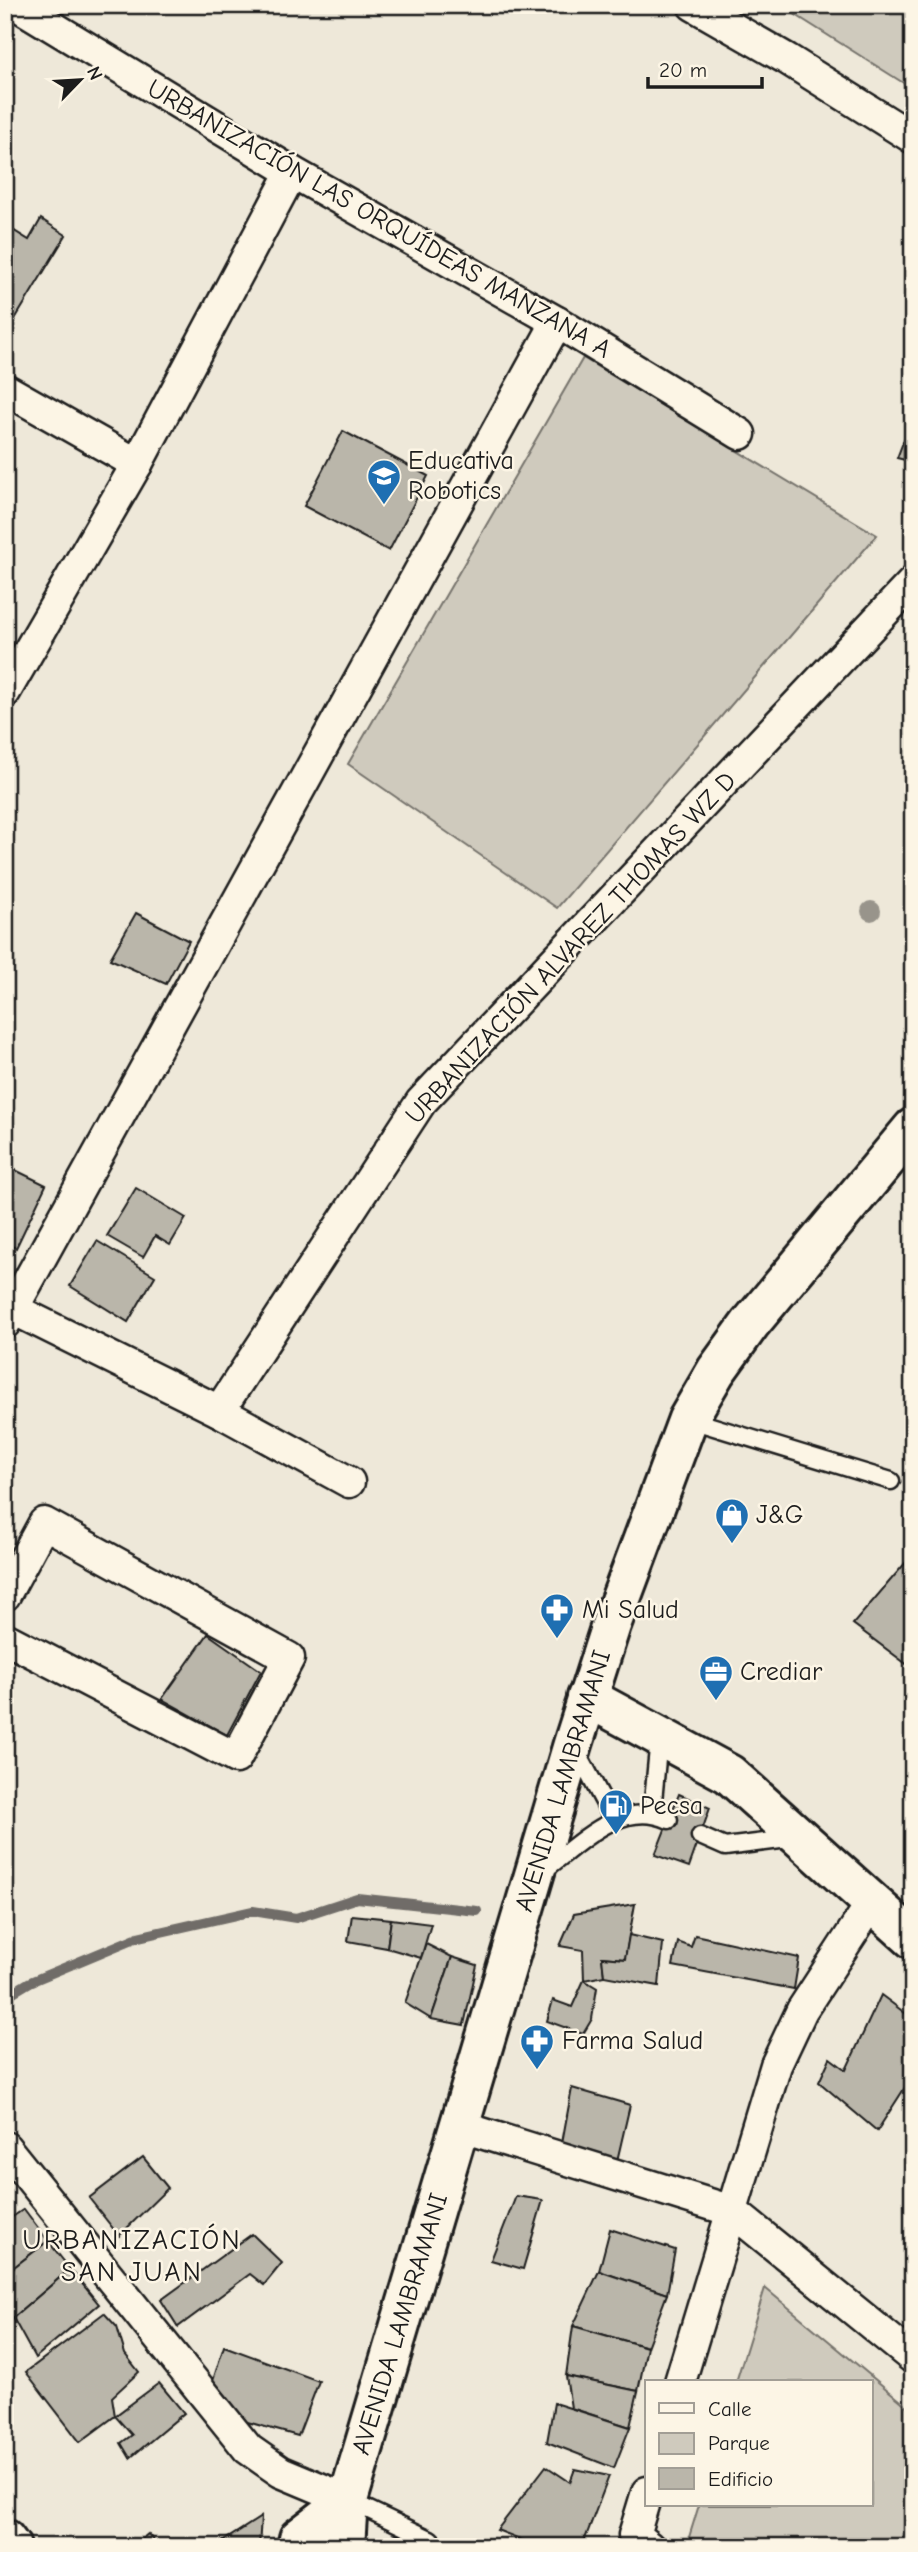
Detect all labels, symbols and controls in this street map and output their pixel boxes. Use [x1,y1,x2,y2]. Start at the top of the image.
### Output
north arrow [46,46,116,116]
scale bar [648,46,762,90]
text: 20 m [659,58,707,82]
text: N [82,63,107,84]
street label: URBANIZACIÓN LAS ORQUÍDEAS MANZANA A [142,73,617,365]
place label: Educativa Robotics [408,446,514,506]
school or university icon: Educativa Robotics [365,457,403,506]
street label: URBANIZACIÓN ALVAREZ THOMAS WZ D [399,765,742,1130]
shop icon: J&G [713,1496,751,1545]
place label: J&G [756,1500,803,1530]
pharmacy icon: Mi Salud [538,1591,576,1640]
place label: Mi Salud [582,1595,679,1625]
street label: AVENIDA LAMBRAMANI [509,1647,617,1915]
office icon: Crediar [697,1653,735,1702]
place label: Crediar [740,1657,823,1687]
fuel station icon: Pecsa [597,1787,635,1836]
place label: Pecsa [640,1791,703,1821]
pharmacy icon: Farma Salud [518,2022,556,2071]
place label: Farma Salud [562,2026,703,2056]
street label: AVENIDA LAMBRAMANI [346,2190,454,2458]
district label: URBANIZACIÓN SAN JUAN [22,2223,242,2288]
legend [645,2380,872,2506]
text: Calle [708,2397,751,2421]
text: Parque [708,2431,770,2455]
text: Edificio [708,2467,773,2491]

